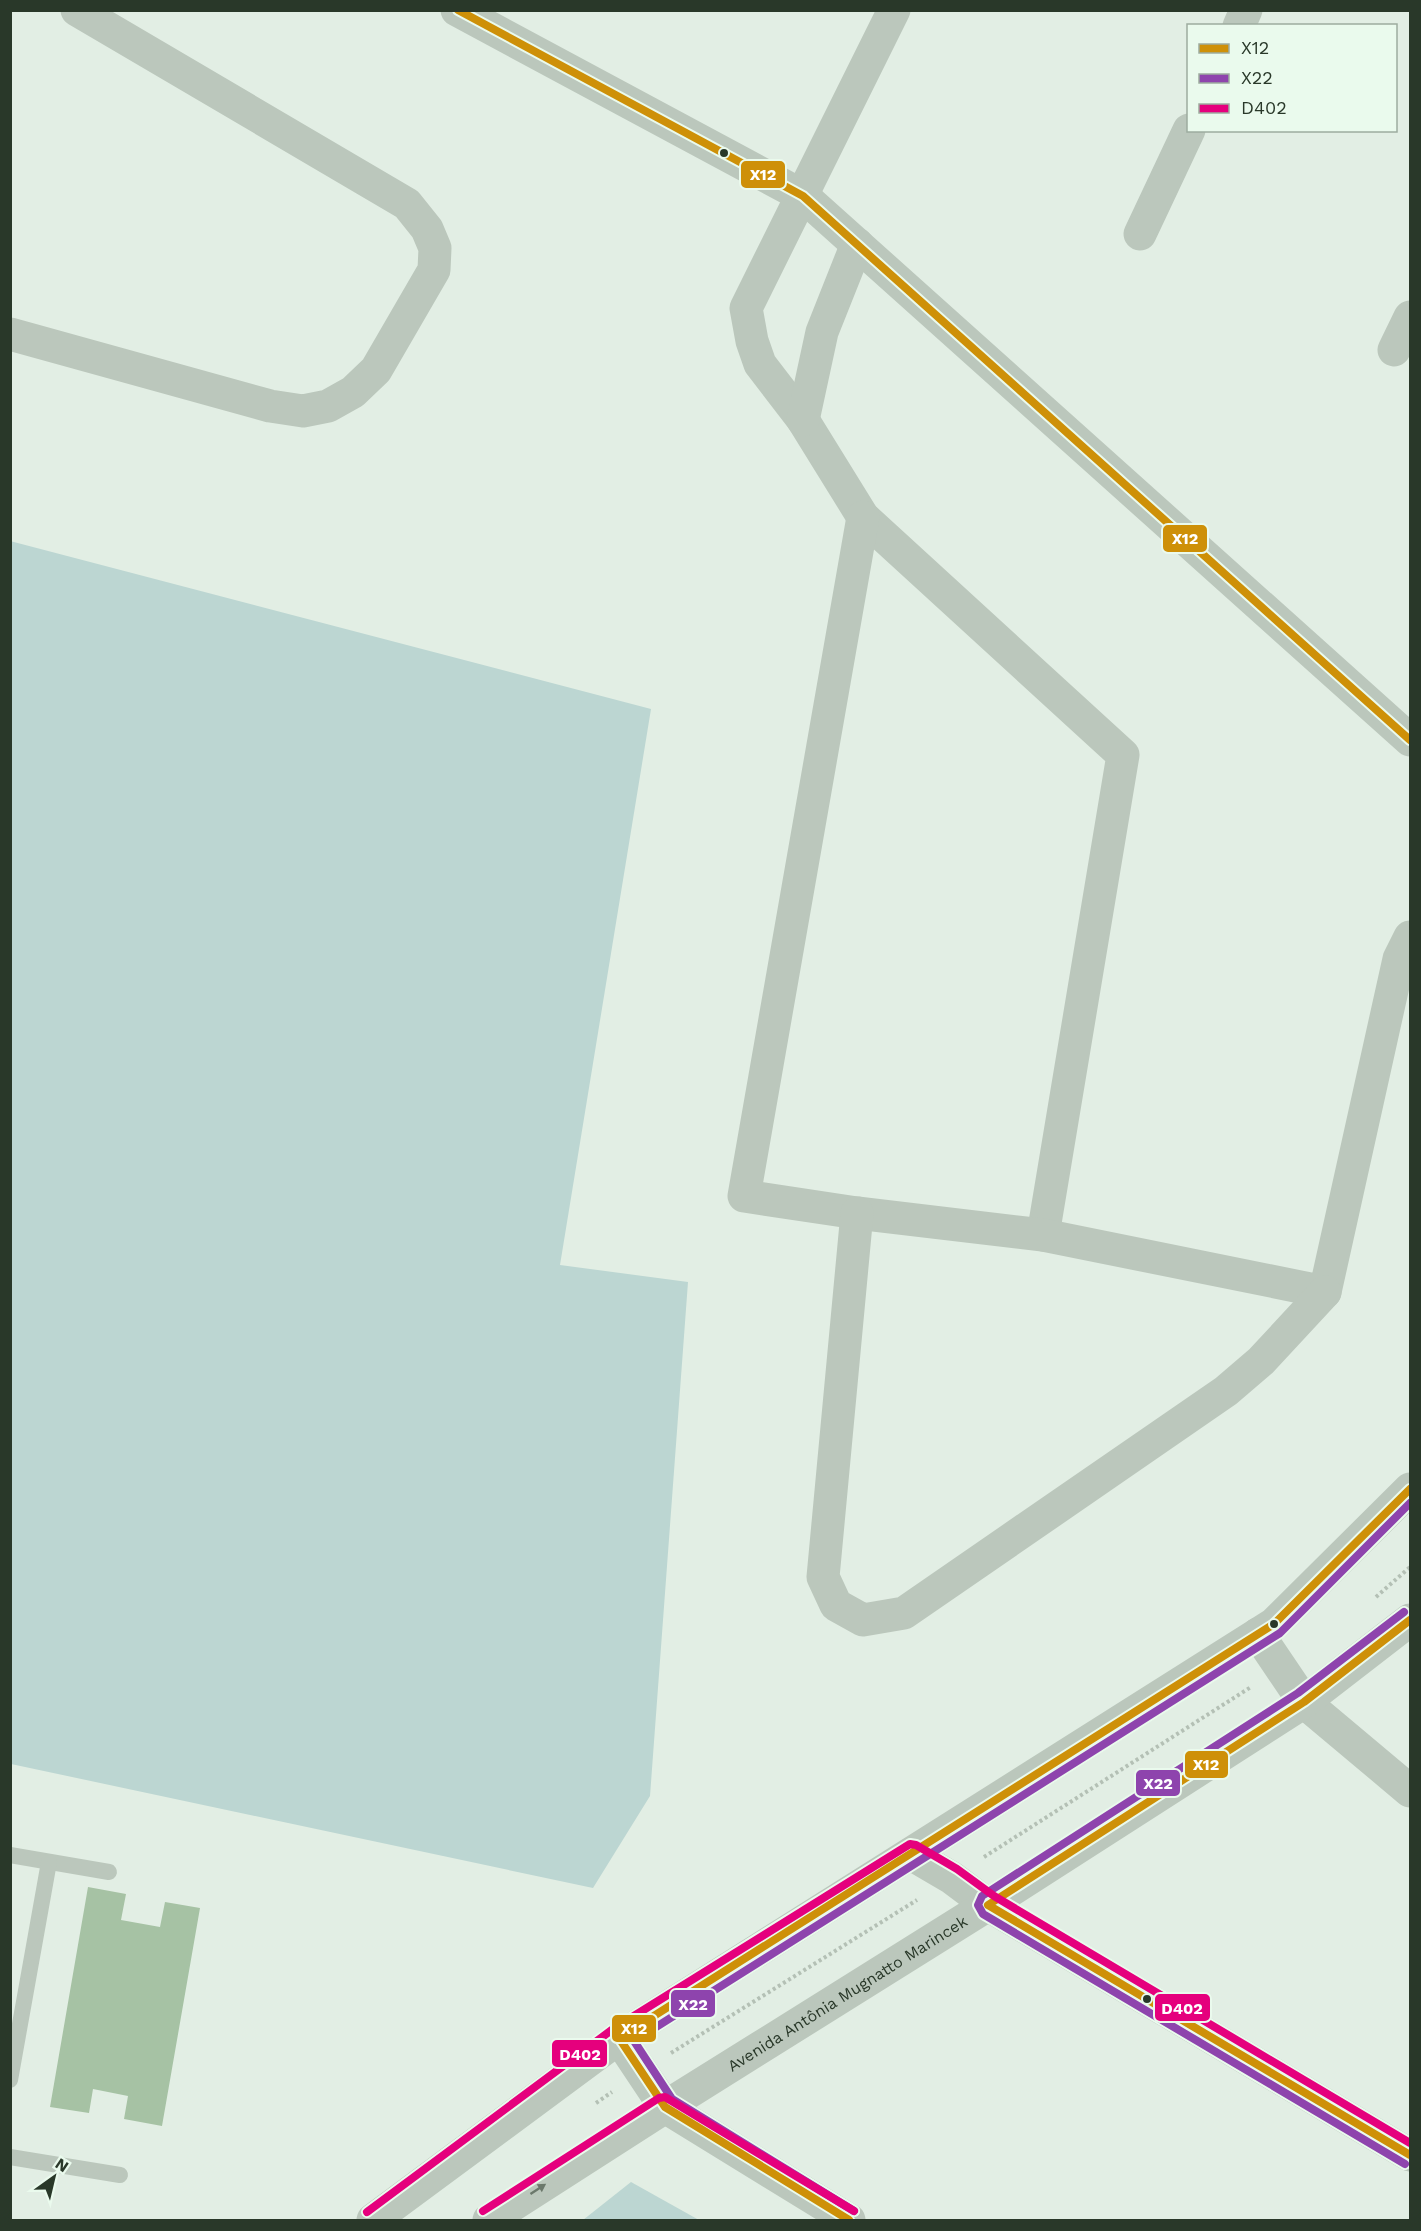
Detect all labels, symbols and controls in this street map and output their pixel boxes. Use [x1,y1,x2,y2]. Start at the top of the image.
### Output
legend [1187,24,1397,132]
text: X12 [1241,37,1269,58]
text: X22 [1241,67,1273,88]
text: D402 [1241,97,1287,118]
unlabelled marker [718,147,730,159]
line badge: X12 [740,160,786,189]
text: X12 [750,165,776,184]
line badge: X12 [1162,524,1208,553]
text: X12 [1172,529,1198,548]
unlabelled marker [1268,1618,1280,1630]
line badge: X12 [1184,1750,1229,1779]
text: X12 [1193,1755,1219,1774]
line badge: X22 [1135,1769,1181,1797]
text: X22 [1143,1774,1173,1793]
street label: Avenida Antônia Mugnatto Marincek [724,1911,971,2075]
line badge: X22 [670,1989,716,2018]
unlabelled marker [1141,1993,1153,2005]
line badge: D402 [1154,1993,1211,2022]
text: X22 [678,1995,708,2014]
text: D402 [1161,1999,1203,2018]
line badge: X12 [611,2014,657,2043]
text: X12 [621,2019,647,2038]
line badge: D402 [551,2039,608,2068]
text: D402 [559,2045,601,2064]
north arrow [24,2147,84,2207]
text: N [52,2154,72,2176]
one-way arrow [530,2183,546,2194]

